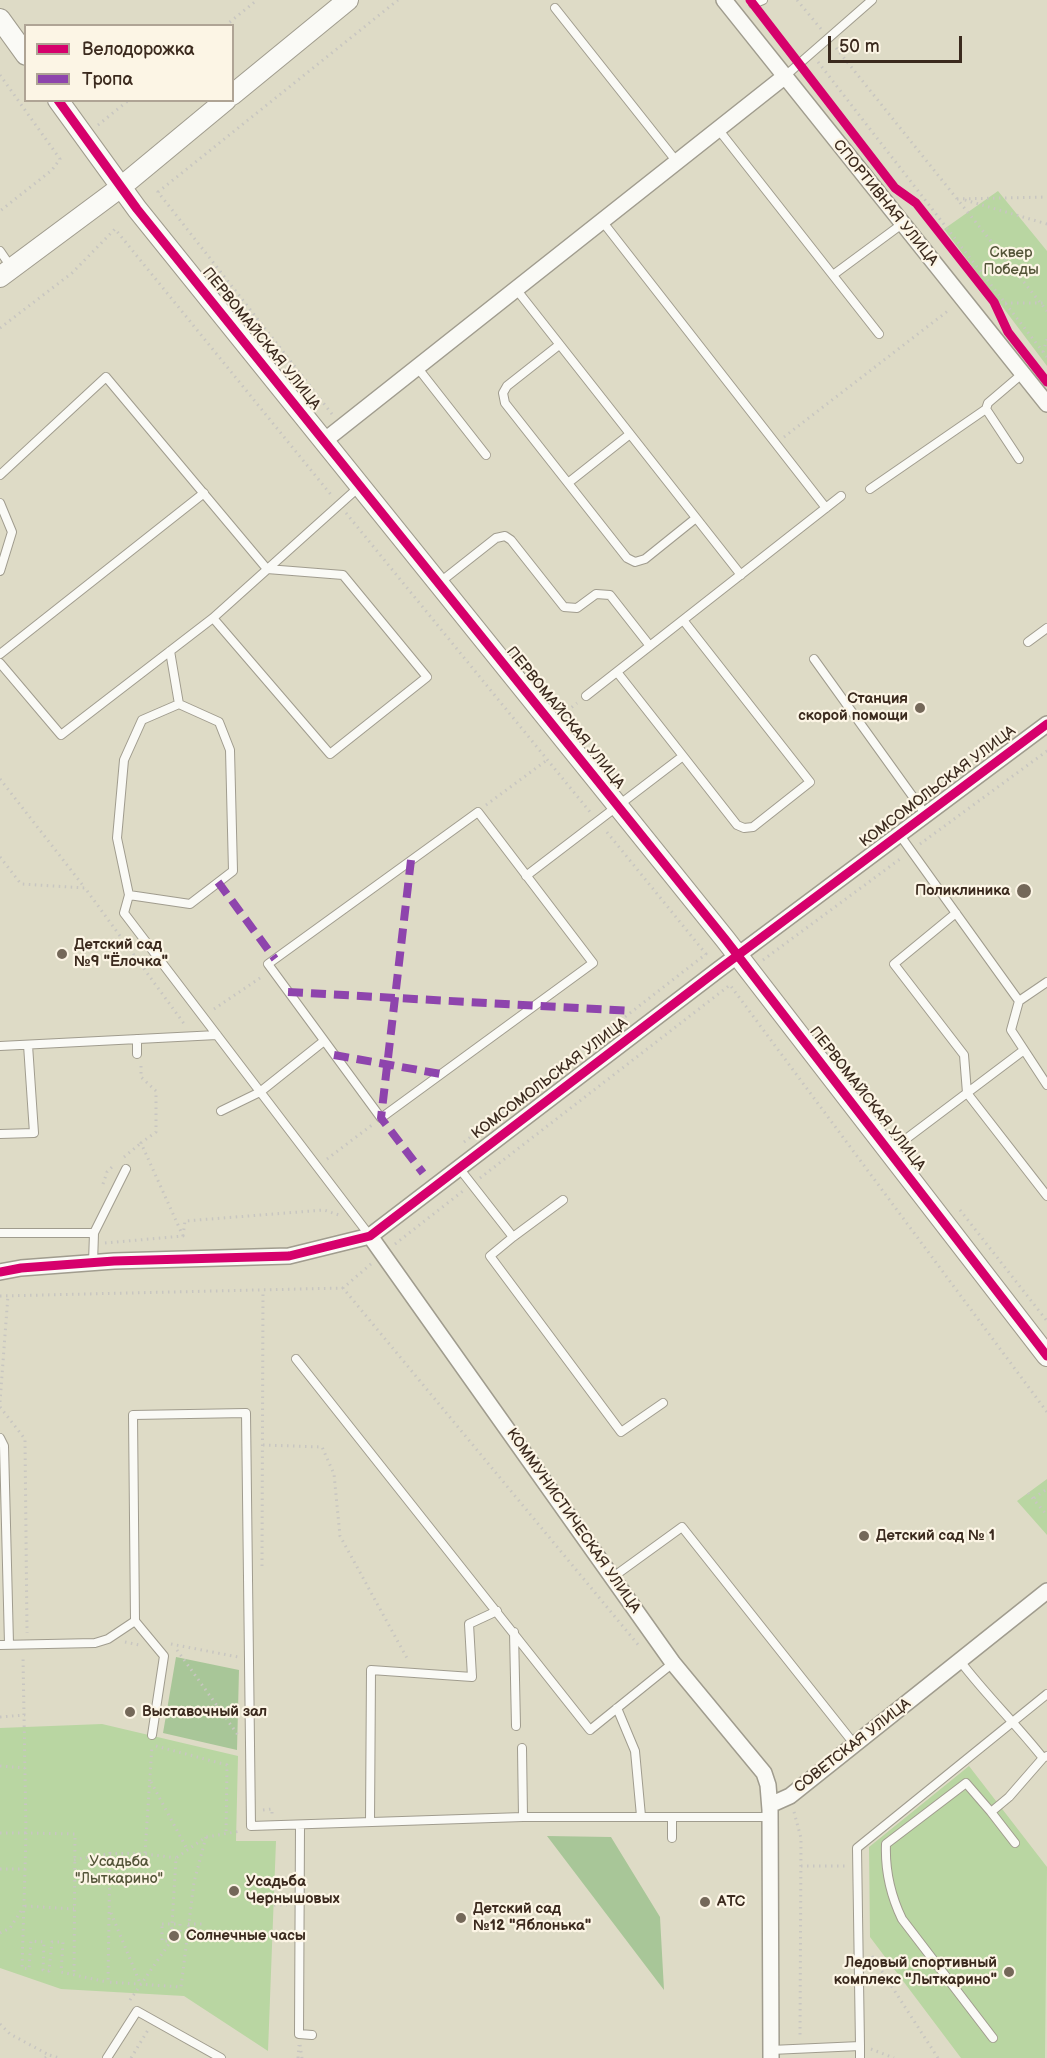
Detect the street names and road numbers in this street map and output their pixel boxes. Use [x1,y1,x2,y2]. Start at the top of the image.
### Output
street label: СПОРТИВНАЯ УЛИЦА [829,136,941,270]
street label: ПЕРВОМАЙСКАЯ УЛИЦА [198,264,324,414]
street label: ПЕРВОМАЙСКАЯ УЛИЦА [502,643,628,793]
street label: КОМСОМОЛЬСКАЯ УЛИЦА [856,722,1020,852]
street label: КОМСОМОЛЬСКАЯ УЛИЦА [468,1014,632,1144]
street label: ПЕРВОМАЙСКАЯ УЛИЦА [805,1023,929,1175]
street label: КОММУНИСТИЧЕСКАЯ УЛИЦА [502,1425,644,1617]
street label: СОВЕТСКАЯ УЛИЦА [791,1695,915,1797]

